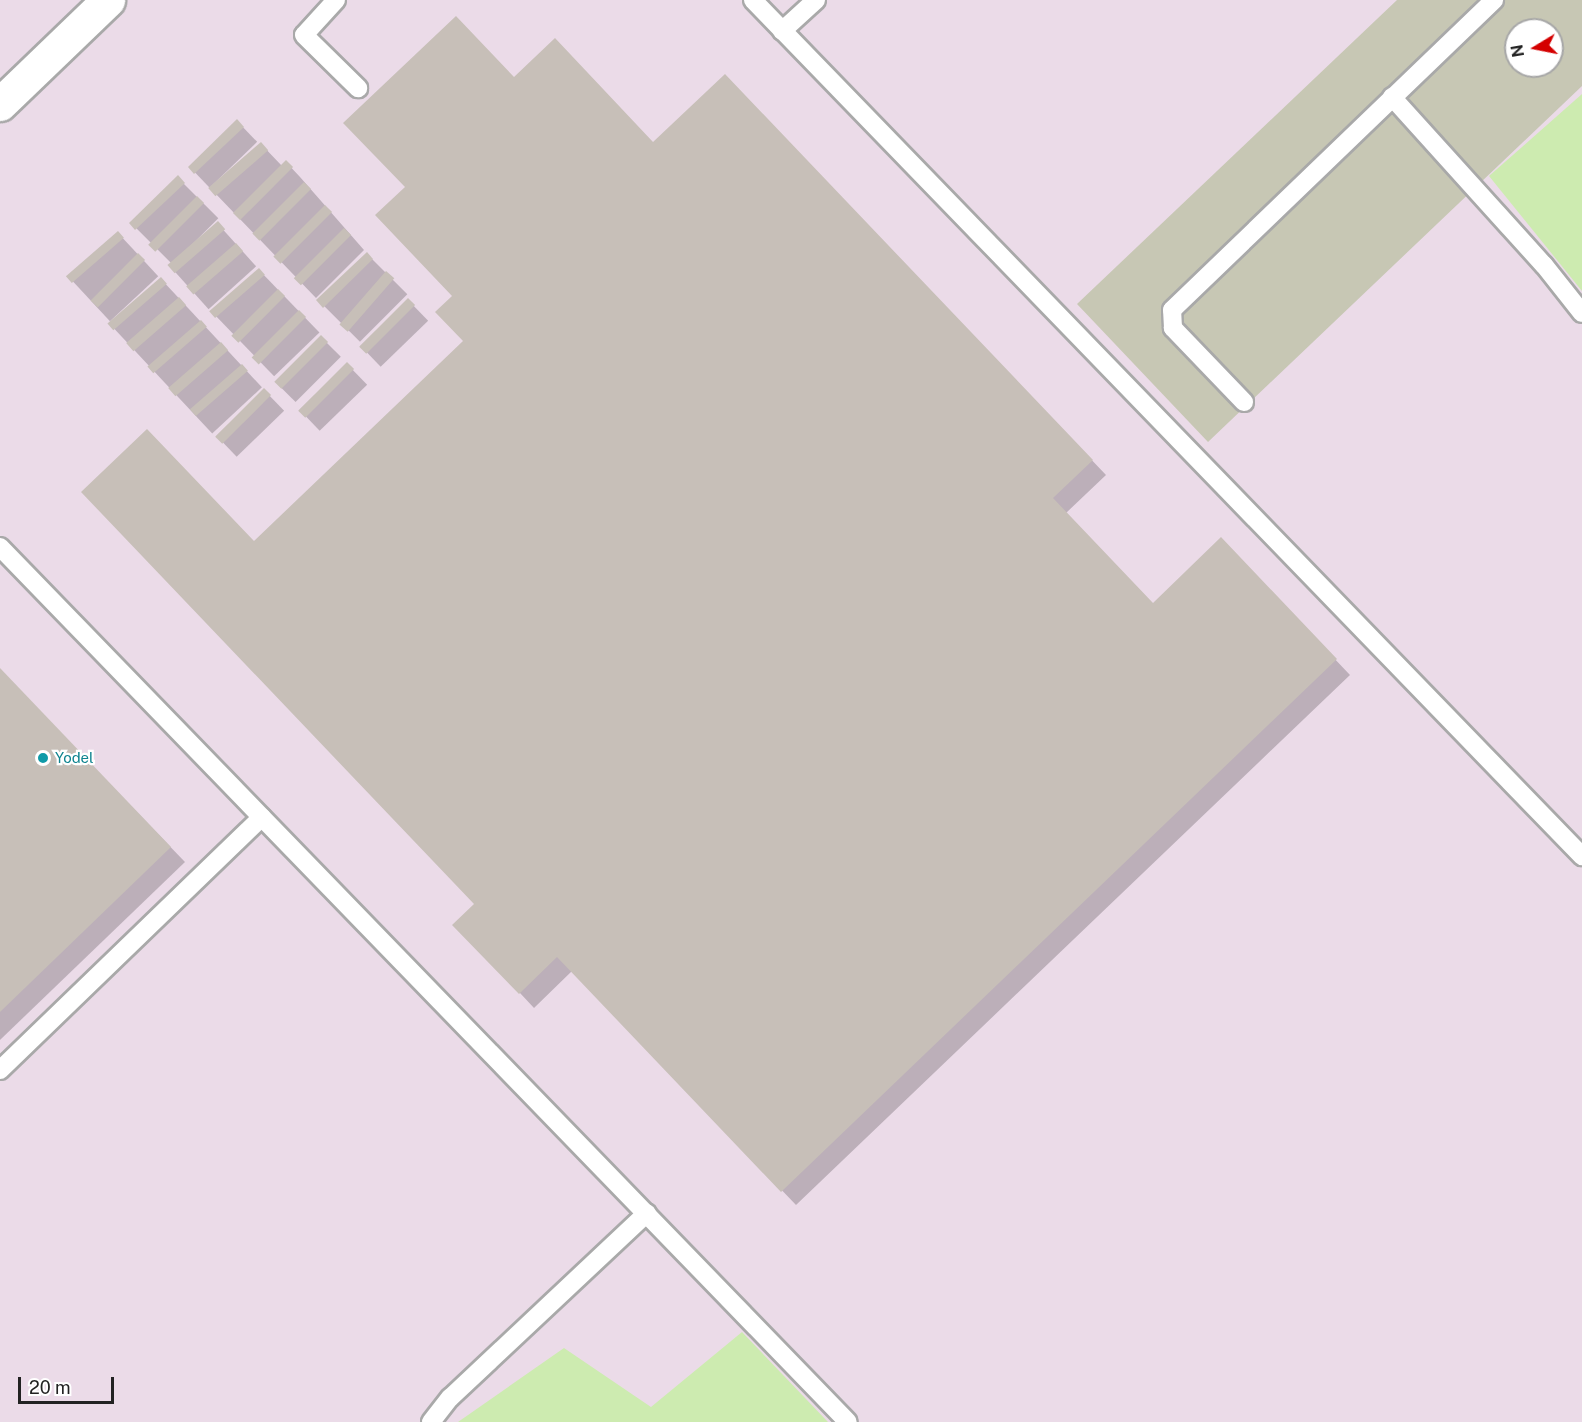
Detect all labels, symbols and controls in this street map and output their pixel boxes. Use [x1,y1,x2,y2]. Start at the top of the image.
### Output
north arrow [1504,18,1564,78]
text: N [1507,43,1528,59]
place label: Yodel [55,749,94,767]
marker: Yodel [36,751,50,765]
scale bar [21,1365,117,1403]
text: 20 m [29,1377,71,1398]

